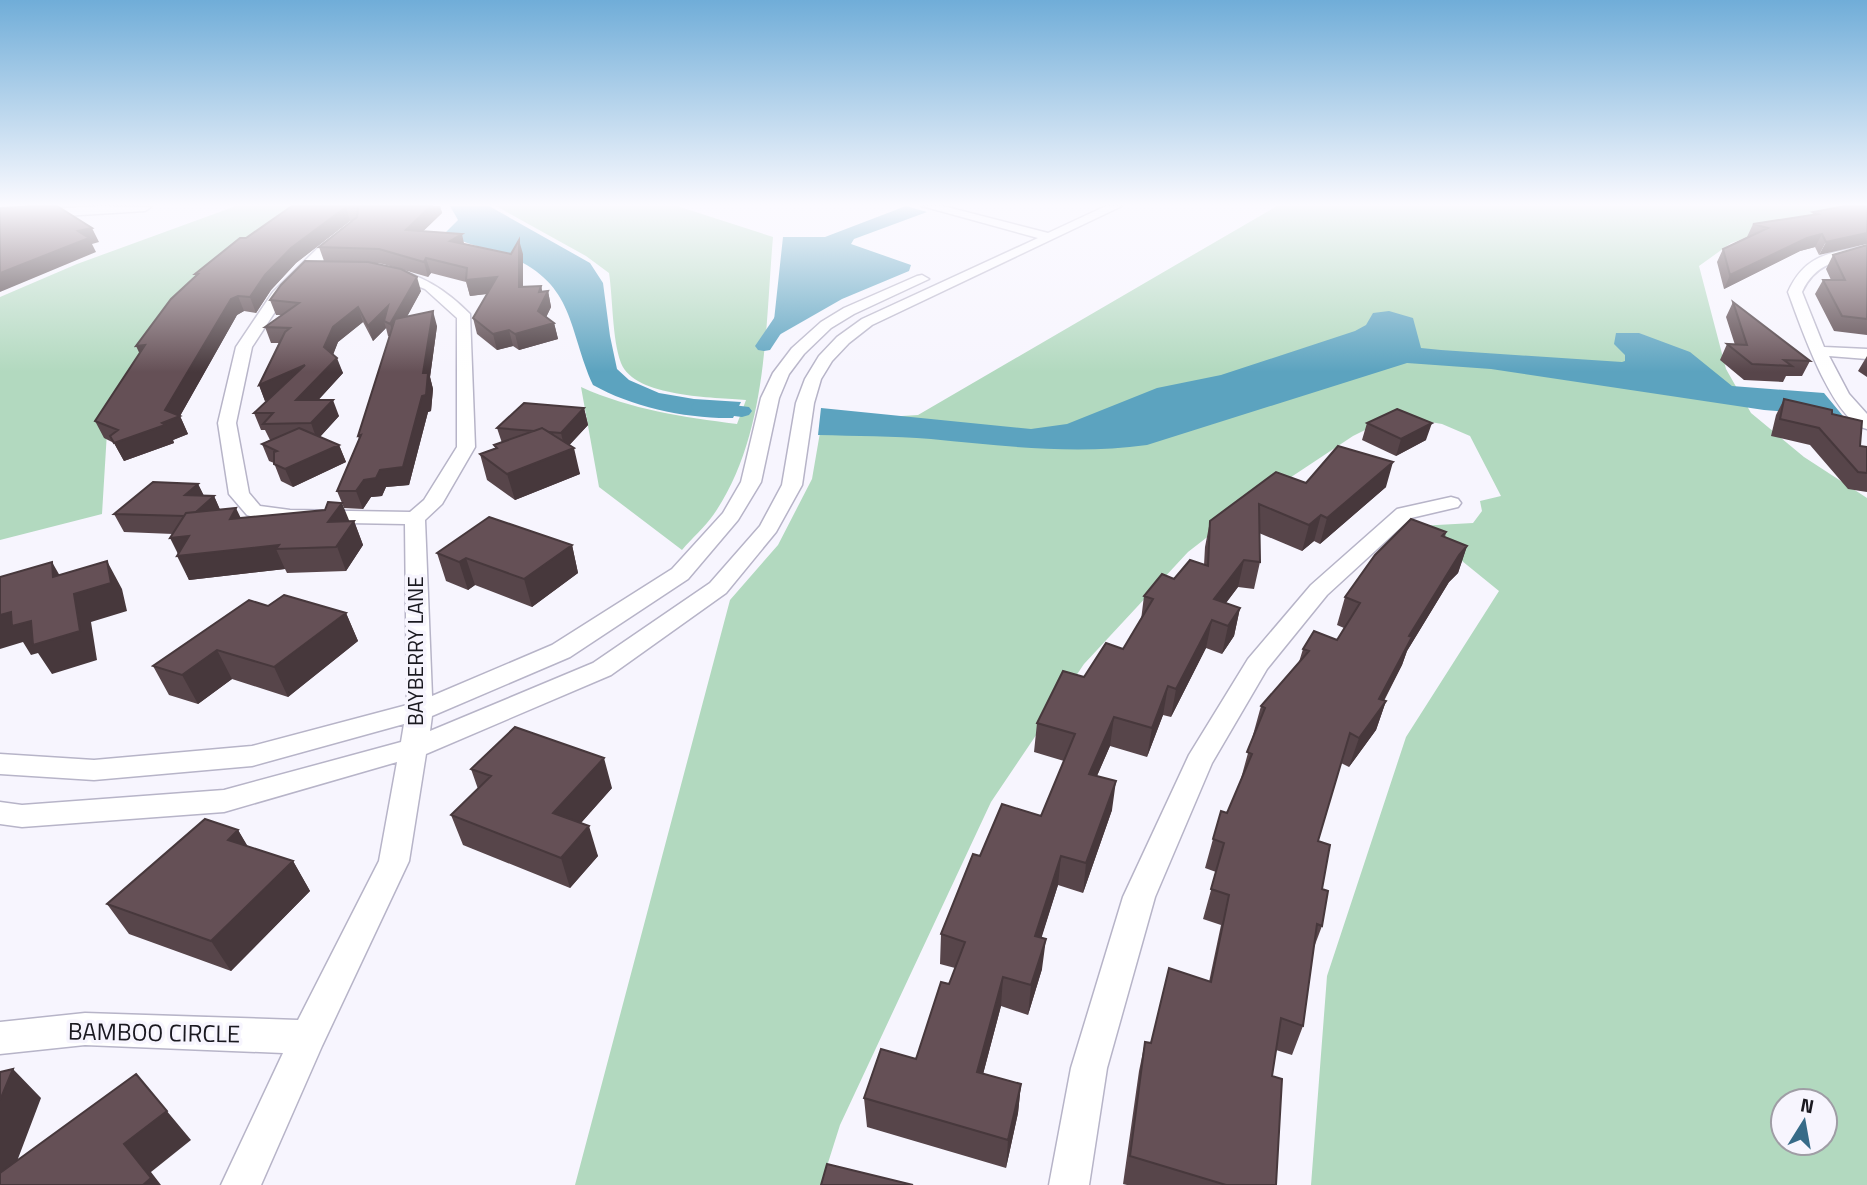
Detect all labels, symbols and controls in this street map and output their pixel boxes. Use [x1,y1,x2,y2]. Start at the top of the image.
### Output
street label: BAYBERRY LANE [399,576,431,726]
street label: BAMBOO CIRCLE [68,1012,240,1052]
north arrow [1769,1087,1839,1157]
text: N [1798,1089,1817,1120]

